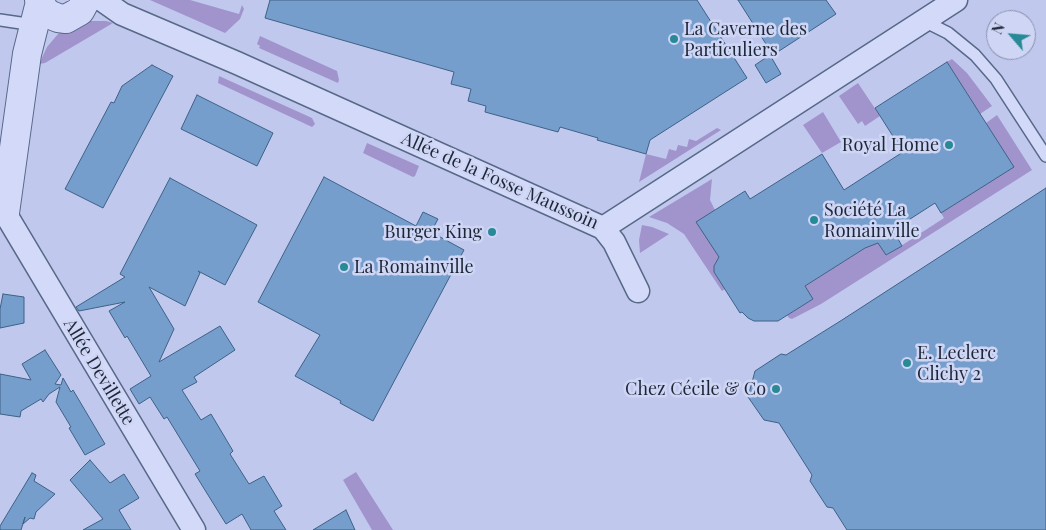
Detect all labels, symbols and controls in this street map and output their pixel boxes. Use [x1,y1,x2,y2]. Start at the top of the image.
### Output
north arrow [986,10,1036,60]
place label: La Caverne des Particuliers [684,18,807,60]
text: N [987,20,1009,37]
marker: La Caverne des Particuliers [668,33,680,45]
street label: Allée de la Fosse Maussoin [398,128,602,234]
place label: Royal Home [842,134,939,156]
marker: Royal Home [943,139,955,151]
place label: Société La Romainville [824,199,920,242]
marker: Société La Romainville [808,214,820,226]
place label: Burger King [384,221,482,243]
marker: Burger King [486,226,498,238]
place label: La Romainville [354,256,474,278]
marker: La Romainville [338,261,350,273]
street label: Allée Devillette [59,315,139,429]
place label: E. Leclerc Clichy 2 [917,342,996,384]
marker: E. Leclerc Clichy 2 [901,357,913,369]
place label: Chez Cécile & Co [625,378,766,400]
marker: Chez Cécile & Co [770,383,782,395]

